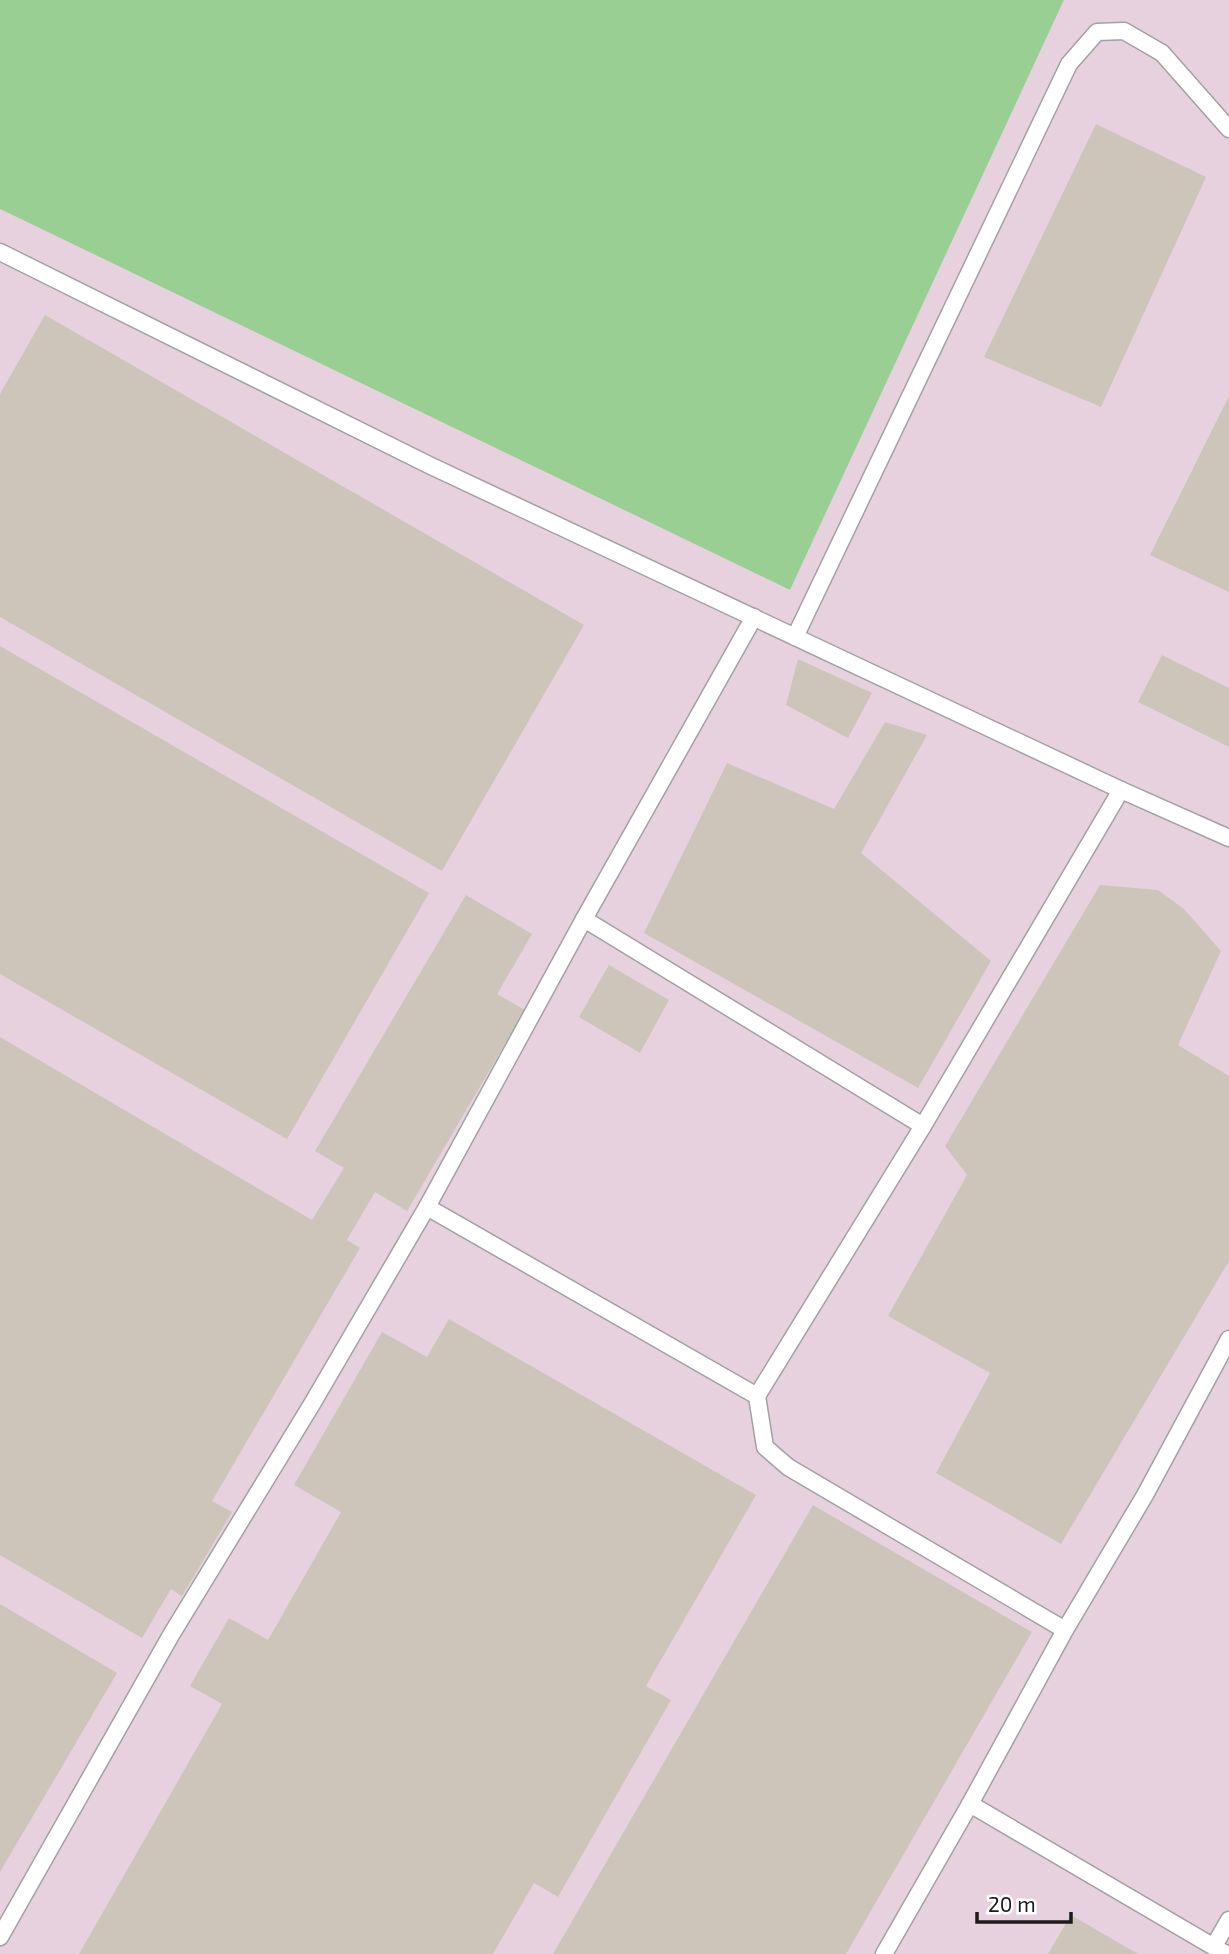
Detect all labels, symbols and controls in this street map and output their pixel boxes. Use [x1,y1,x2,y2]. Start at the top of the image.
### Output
scale bar [977,1881,1072,1925]
text: 20 m [988,1891,1036,1916]

